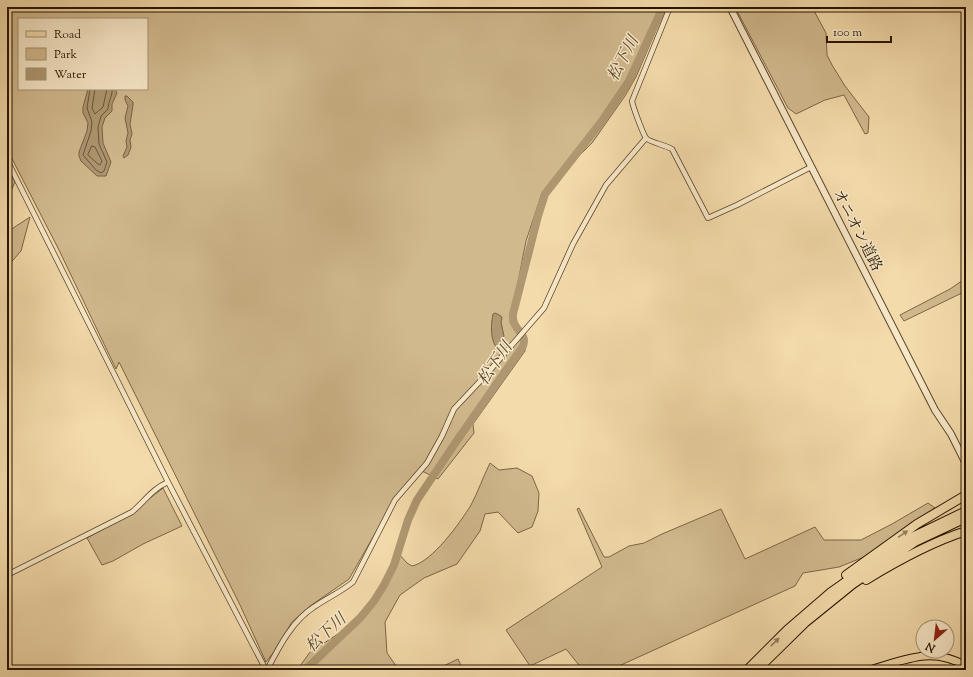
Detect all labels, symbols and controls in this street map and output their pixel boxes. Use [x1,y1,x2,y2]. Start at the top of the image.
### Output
legend [18,18,148,90]
scale bar [827,18,891,44]
text: 100 m [833,24,862,42]
text: Road [54,26,81,44]
water label: 松下川 [603,31,647,86]
text: Park [54,46,77,64]
text: Water [54,66,87,84]
street label: オニオン道路 [827,186,886,275]
water label: 松下川 [473,336,520,391]
one-way arrow [897,530,908,538]
water label: 松下川 [301,608,354,659]
north arrow [915,619,955,659]
one-way arrow [770,637,780,647]
text: N [923,638,939,657]

